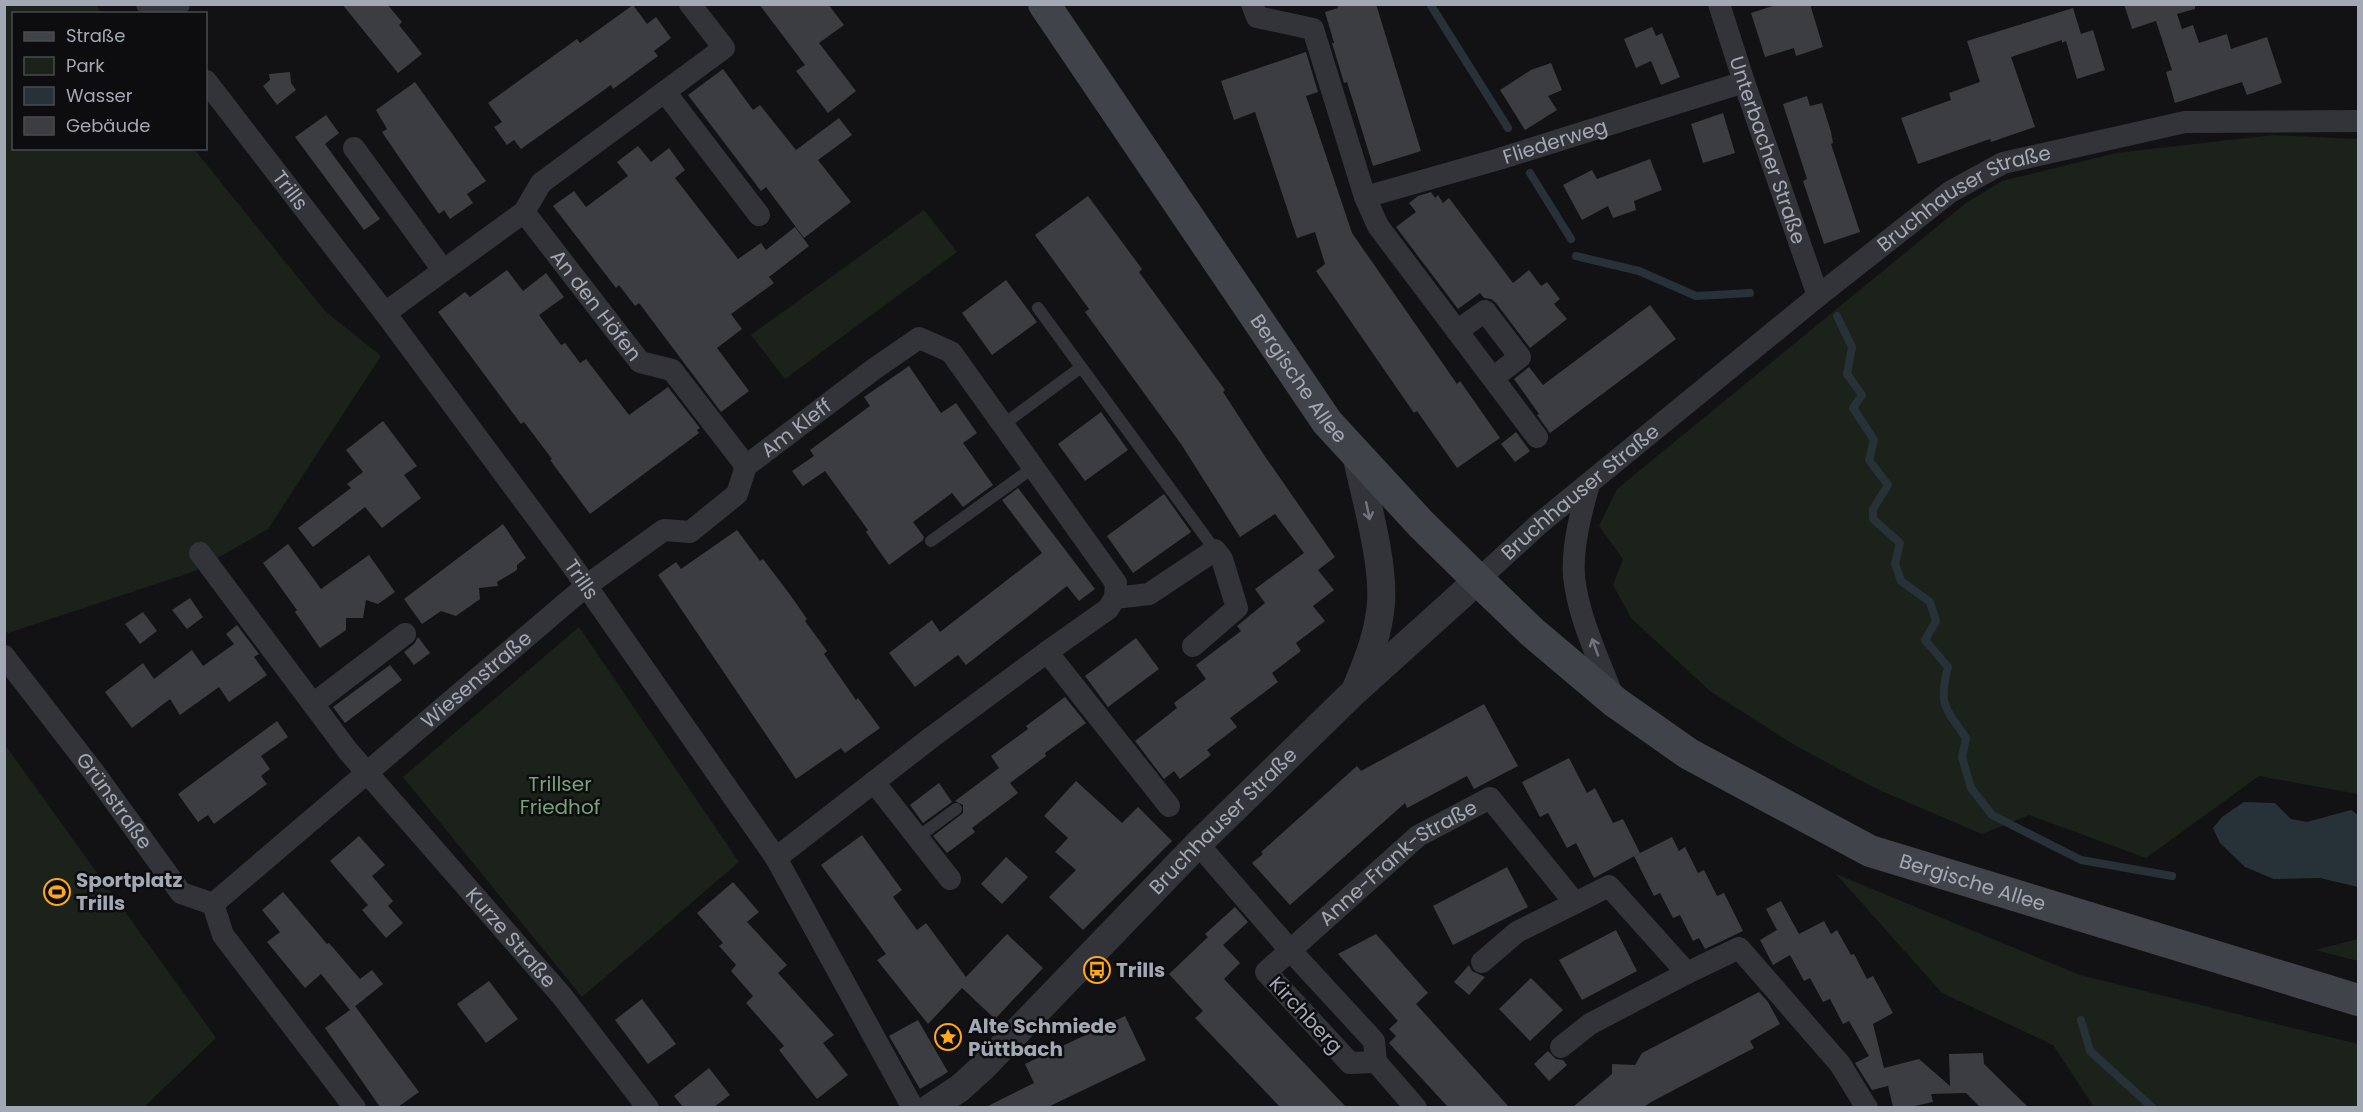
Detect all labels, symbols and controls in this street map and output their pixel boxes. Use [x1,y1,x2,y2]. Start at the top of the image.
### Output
legend [12,12,207,150]
text: Straße [66,23,125,48]
text: Park [66,53,105,78]
street label: Unterbacher Straße [1723,53,1813,248]
text: Wasser [66,83,133,108]
street label: Fliederweg [1499,112,1611,171]
text: Gebäude [66,113,150,138]
street label: Bruchhauser Straße [1871,139,2054,258]
street label: Trills [266,164,315,216]
street label: An den Höfen [544,244,648,367]
street label: Bergische Allee [1244,308,1354,449]
street label: Am Kleff [755,392,837,464]
street label: Bruchhauser Straße [1495,417,1665,566]
one-way arrow [1362,502,1374,521]
street label: Trills [558,553,606,605]
street label: Wiesenstraße [415,624,538,735]
one-way arrow [1588,638,1599,657]
street label: Bruchhauser Straße [1143,741,1303,901]
street label: Grünstraße [70,747,159,855]
park label: Trillser Friedhof [520,770,600,821]
street label: Anne-Frank-Straße [1313,793,1482,932]
street label: Bergische Allee [1896,847,2049,918]
place label: Sportplatz Trills [76,866,182,917]
sports icon: Sportplatz Trills [42,877,72,907]
street label: Kurze Straße [459,881,563,994]
bus stop icon: Trills [1082,955,1112,985]
place label: Trills [1116,956,1165,984]
street label: Kirchberg [1263,970,1349,1060]
place label: Alte Schmiede Püttbach [968,1012,1117,1063]
place icon: Alte Schmiede Püttbach [933,1022,963,1052]

